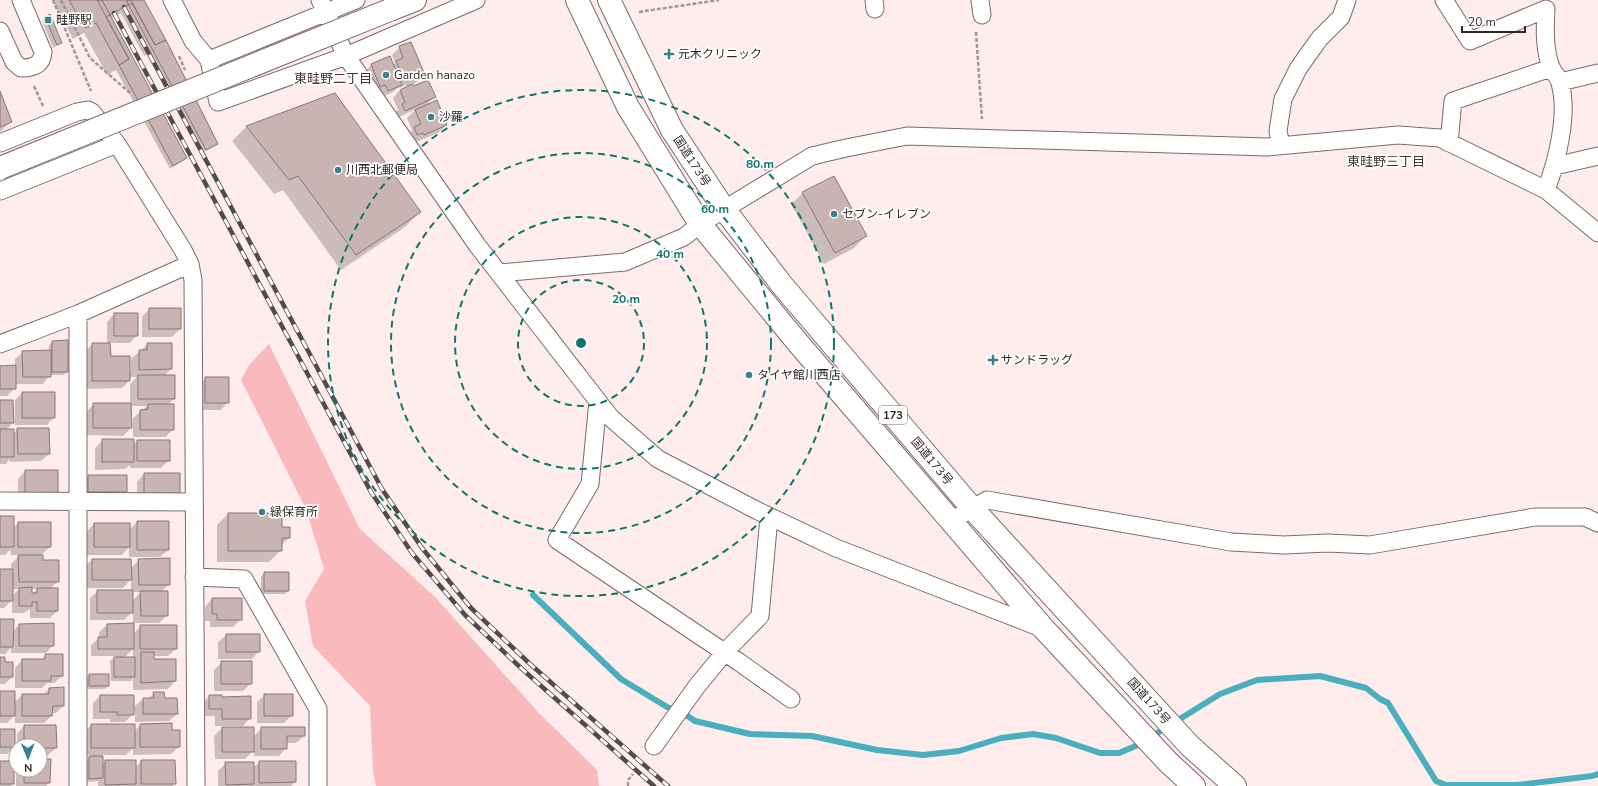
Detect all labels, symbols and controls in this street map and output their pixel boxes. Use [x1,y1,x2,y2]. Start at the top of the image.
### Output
scale bar [1462,8,1525,34]
place label: 畦野駅 [56,12,92,28]
text: 20 m [1468,14,1496,30]
marker: 畦野駅 [43,15,53,25]
place label: 元木クリニック [678,46,762,62]
marker: 元木クリニック [663,48,675,60]
place label: Garden hanazo [394,67,475,83]
district label: 東畦野二丁目 [294,70,372,88]
marker: Garden hanazo [381,70,391,80]
place label: 沙羅 [439,109,463,125]
marker: 沙羅 [426,112,436,122]
street label: 国道173号 [670,132,714,190]
district label: 東畦野三丁目 [1347,153,1425,171]
text: 80 m [746,156,774,172]
place label: 川西北郵便局 [346,162,418,178]
marker: 川西北郵便局 [333,165,343,175]
text: 60 m [701,201,729,217]
place label: セブン-イレブン [842,206,931,222]
marker: セブン-イレブン [829,209,839,219]
text: 40 m [656,246,684,262]
text: 20 m [612,291,640,307]
centre of rings [574,336,588,350]
place label: サンドラッグ [1001,352,1073,368]
marker: サンドラッグ [988,355,998,365]
place label: タイヤ館川西店 [757,367,841,383]
marker: タイヤ館川西店 [744,370,754,380]
road number: 173 [879,406,907,424]
street label: 国道173号 [907,434,957,488]
place label: 緑保育所 [270,504,318,520]
marker: 緑保育所 [257,507,267,517]
street label: 国道173号 [1124,674,1174,728]
north arrow [8,738,48,778]
text: N [24,760,32,775]

